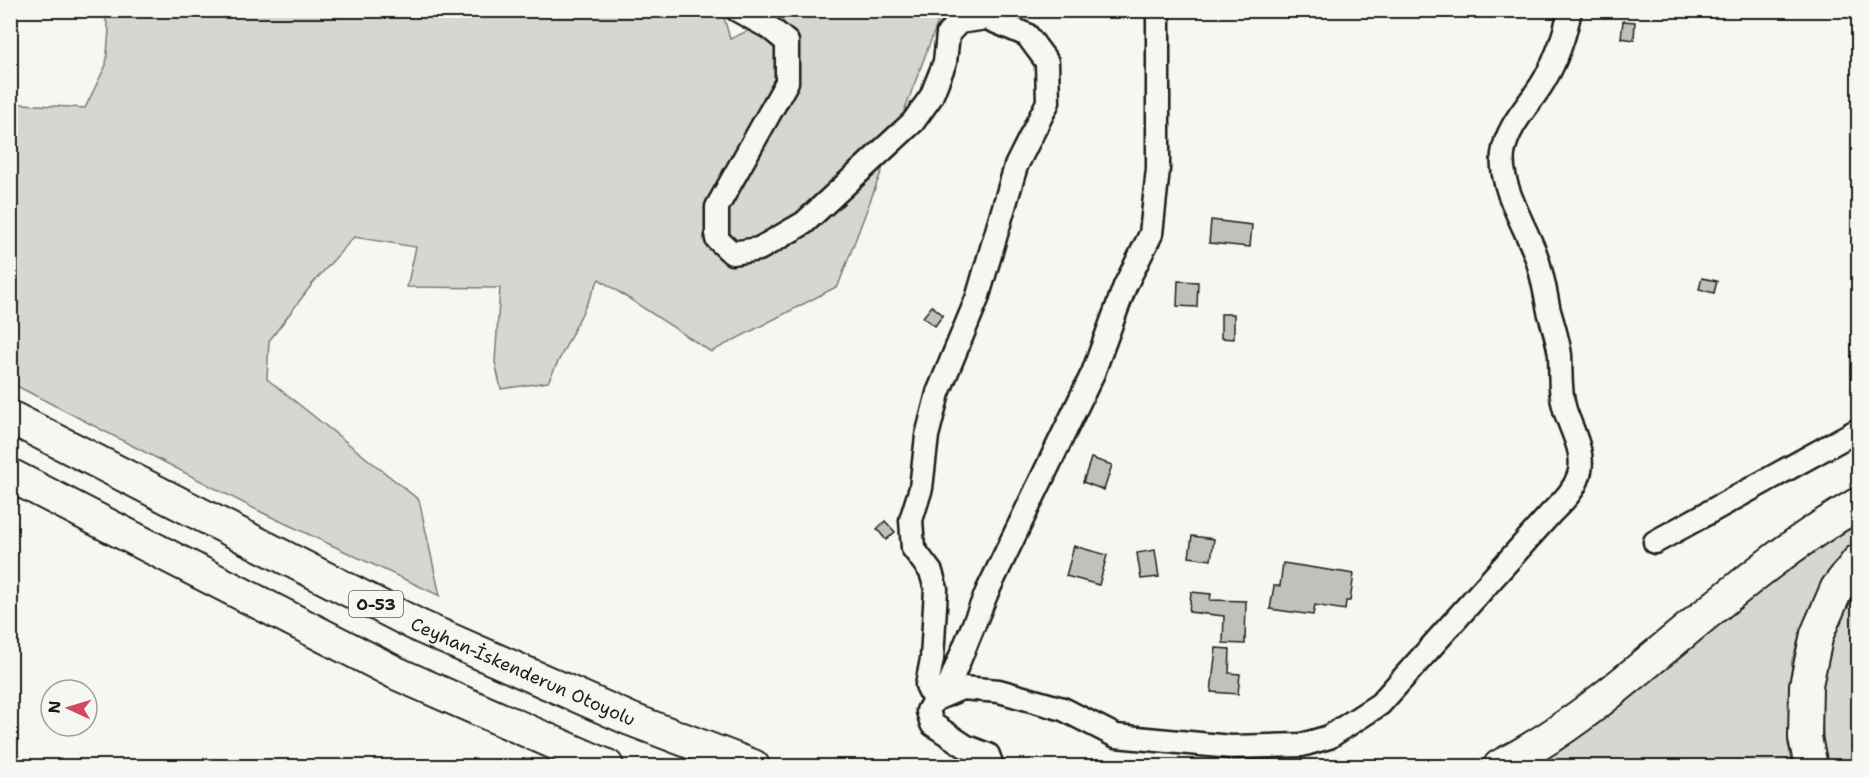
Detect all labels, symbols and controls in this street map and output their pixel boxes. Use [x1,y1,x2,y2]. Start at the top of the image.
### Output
road number: O-53 [349,591,403,617]
street label: Ceyhan-İskenderun Otoyolu [407,612,639,732]
north arrow [39,678,99,738]
text: N [44,700,65,714]

